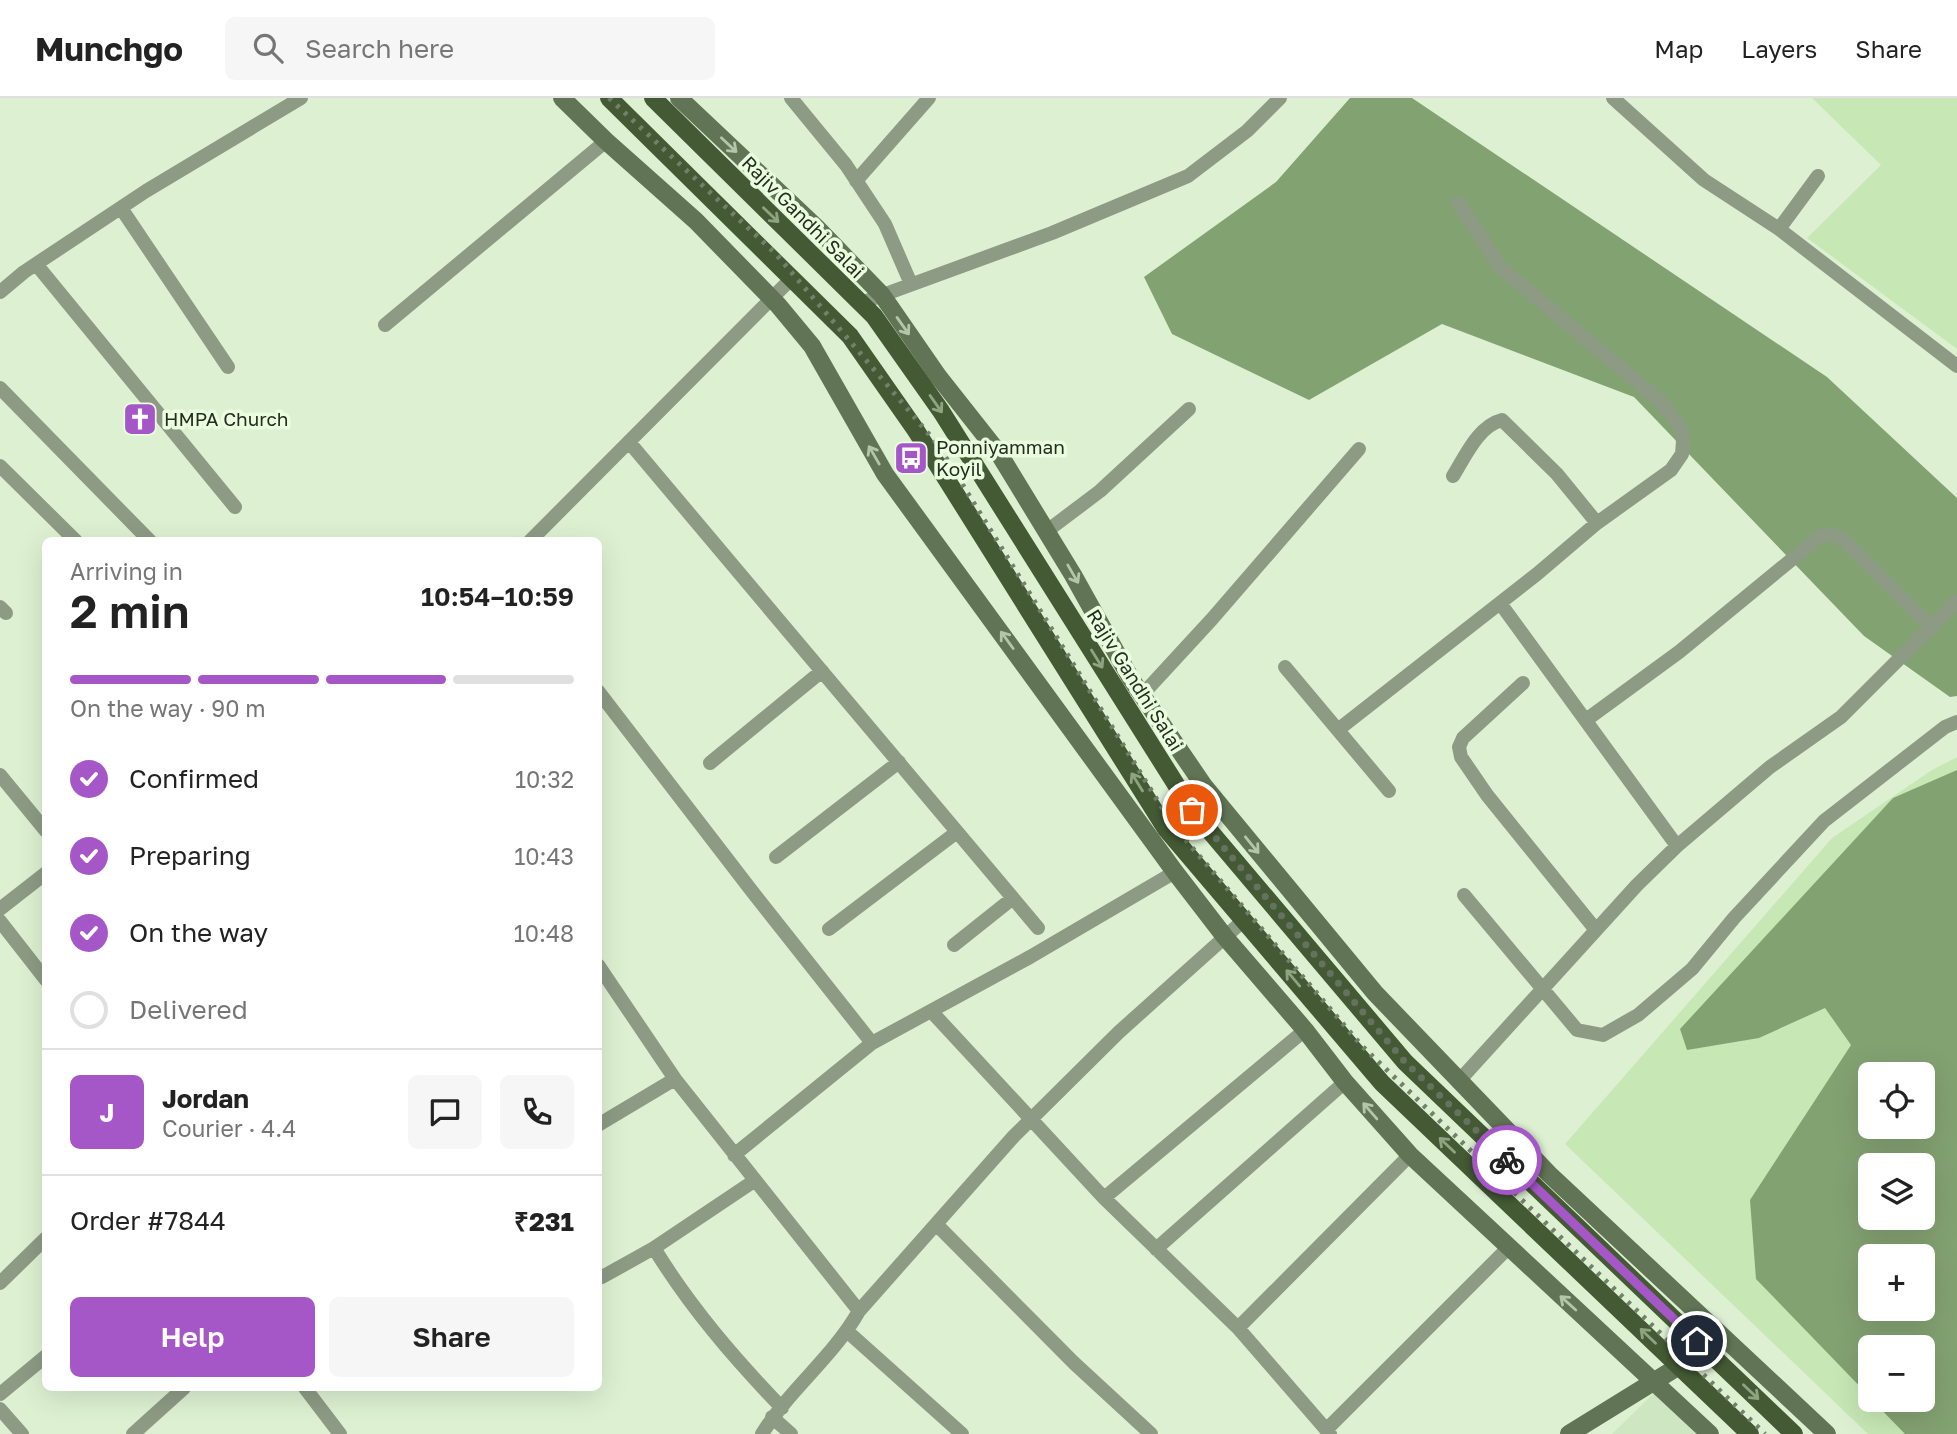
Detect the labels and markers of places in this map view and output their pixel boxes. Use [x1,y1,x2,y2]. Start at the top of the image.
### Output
church icon: HMPA Church [121,400,159,438]
place label: HMPA Church [164,407,289,430]
place label: Ponniyamman Koyil [936,435,1065,480]
bus stop icon: Ponniyamman Koyil [892,439,930,477]
pin [1162,780,1222,840]
pin [1667,1311,1727,1371]

